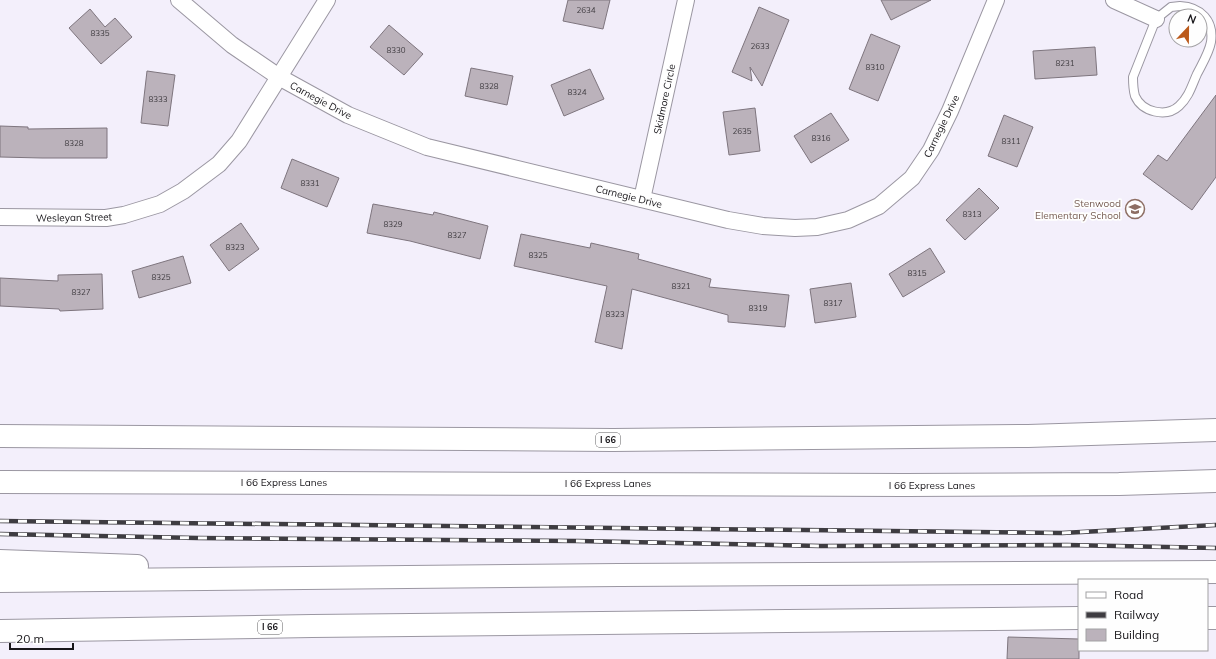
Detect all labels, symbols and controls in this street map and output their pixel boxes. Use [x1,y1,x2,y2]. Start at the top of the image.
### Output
house number: 2634 [576,5,596,15]
north arrow [1168,8,1208,48]
text: N [1185,11,1198,27]
house number: 8335 [90,28,110,38]
house number: 2633 [750,41,770,51]
house number: 8330 [386,45,406,55]
house number: 8231 [1055,58,1075,68]
house number: 8310 [865,62,885,72]
street label: Skidmore Circle [651,63,678,135]
street label: Carnegie Drive [288,79,354,122]
house number: 8328 [479,81,499,91]
house number: 8324 [567,87,587,97]
street label: Carnegie Drive [921,93,962,160]
house number: 8333 [148,94,168,104]
house number: 2635 [732,126,752,136]
house number: 8316 [811,133,831,143]
house number: 8311 [1001,136,1021,146]
house number: 8328 [64,138,84,148]
house number: 8331 [300,178,320,188]
street label: Carnegie Drive [594,182,664,211]
place label: Stenwood Elementary School [1035,197,1121,222]
school or university icon: Stenwood Elementary School [1124,198,1146,220]
house number: 8313 [962,209,982,219]
street label: Wesleyan Street [36,210,113,225]
house number: 8329 [383,219,403,229]
house number: 8327 [447,230,467,240]
house number: 8323 [225,242,245,252]
house number: 8325 [528,250,548,260]
house number: 8315 [907,268,927,278]
house number: 8325 [151,272,171,282]
house number: 8321 [671,281,691,291]
house number: 8327 [71,287,91,297]
house number: 8317 [823,298,843,308]
house number: 8319 [748,303,768,313]
house number: 8323 [605,309,625,319]
road number: I 66 [596,433,620,447]
street label: I 66 Express Lanes [241,476,327,489]
street label: I 66 Express Lanes [565,477,651,490]
street label: I 66 Express Lanes [889,479,975,492]
legend [1078,579,1208,651]
text: Road [1114,587,1143,602]
text: Railway [1114,607,1160,622]
road number: I 66 [258,620,282,634]
scale bar [10,625,73,651]
text: Building [1114,627,1159,642]
text: 20 m [16,631,44,646]

